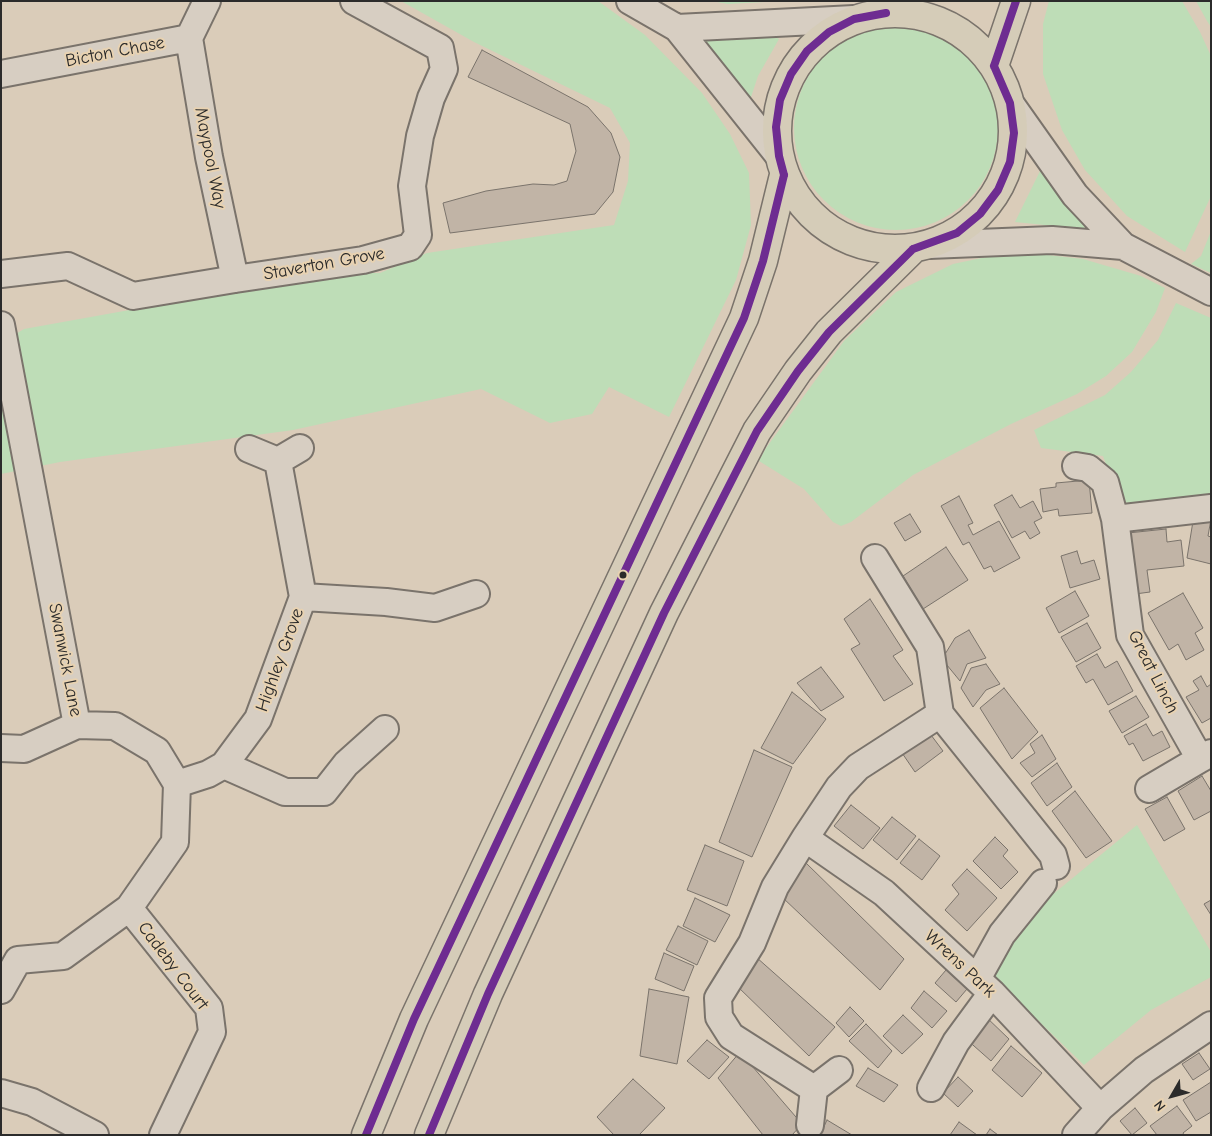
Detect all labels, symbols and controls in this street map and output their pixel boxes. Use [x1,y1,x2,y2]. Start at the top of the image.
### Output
street label: Bicton Chase [64,32,166,72]
street label: Maypool Way [190,106,230,210]
street label: Staverton Grove [262,243,386,285]
unlabelled marker [618,570,628,580]
street label: Swanwick Lane [43,602,87,718]
street label: Highley Grove [251,605,309,715]
street label: Great Linch [1123,627,1183,717]
street label: Cadeby Court [133,918,213,1014]
street label: Wrens Park [920,926,1000,1002]
north arrow [1147,1071,1197,1121]
text: N [1150,1097,1169,1114]

